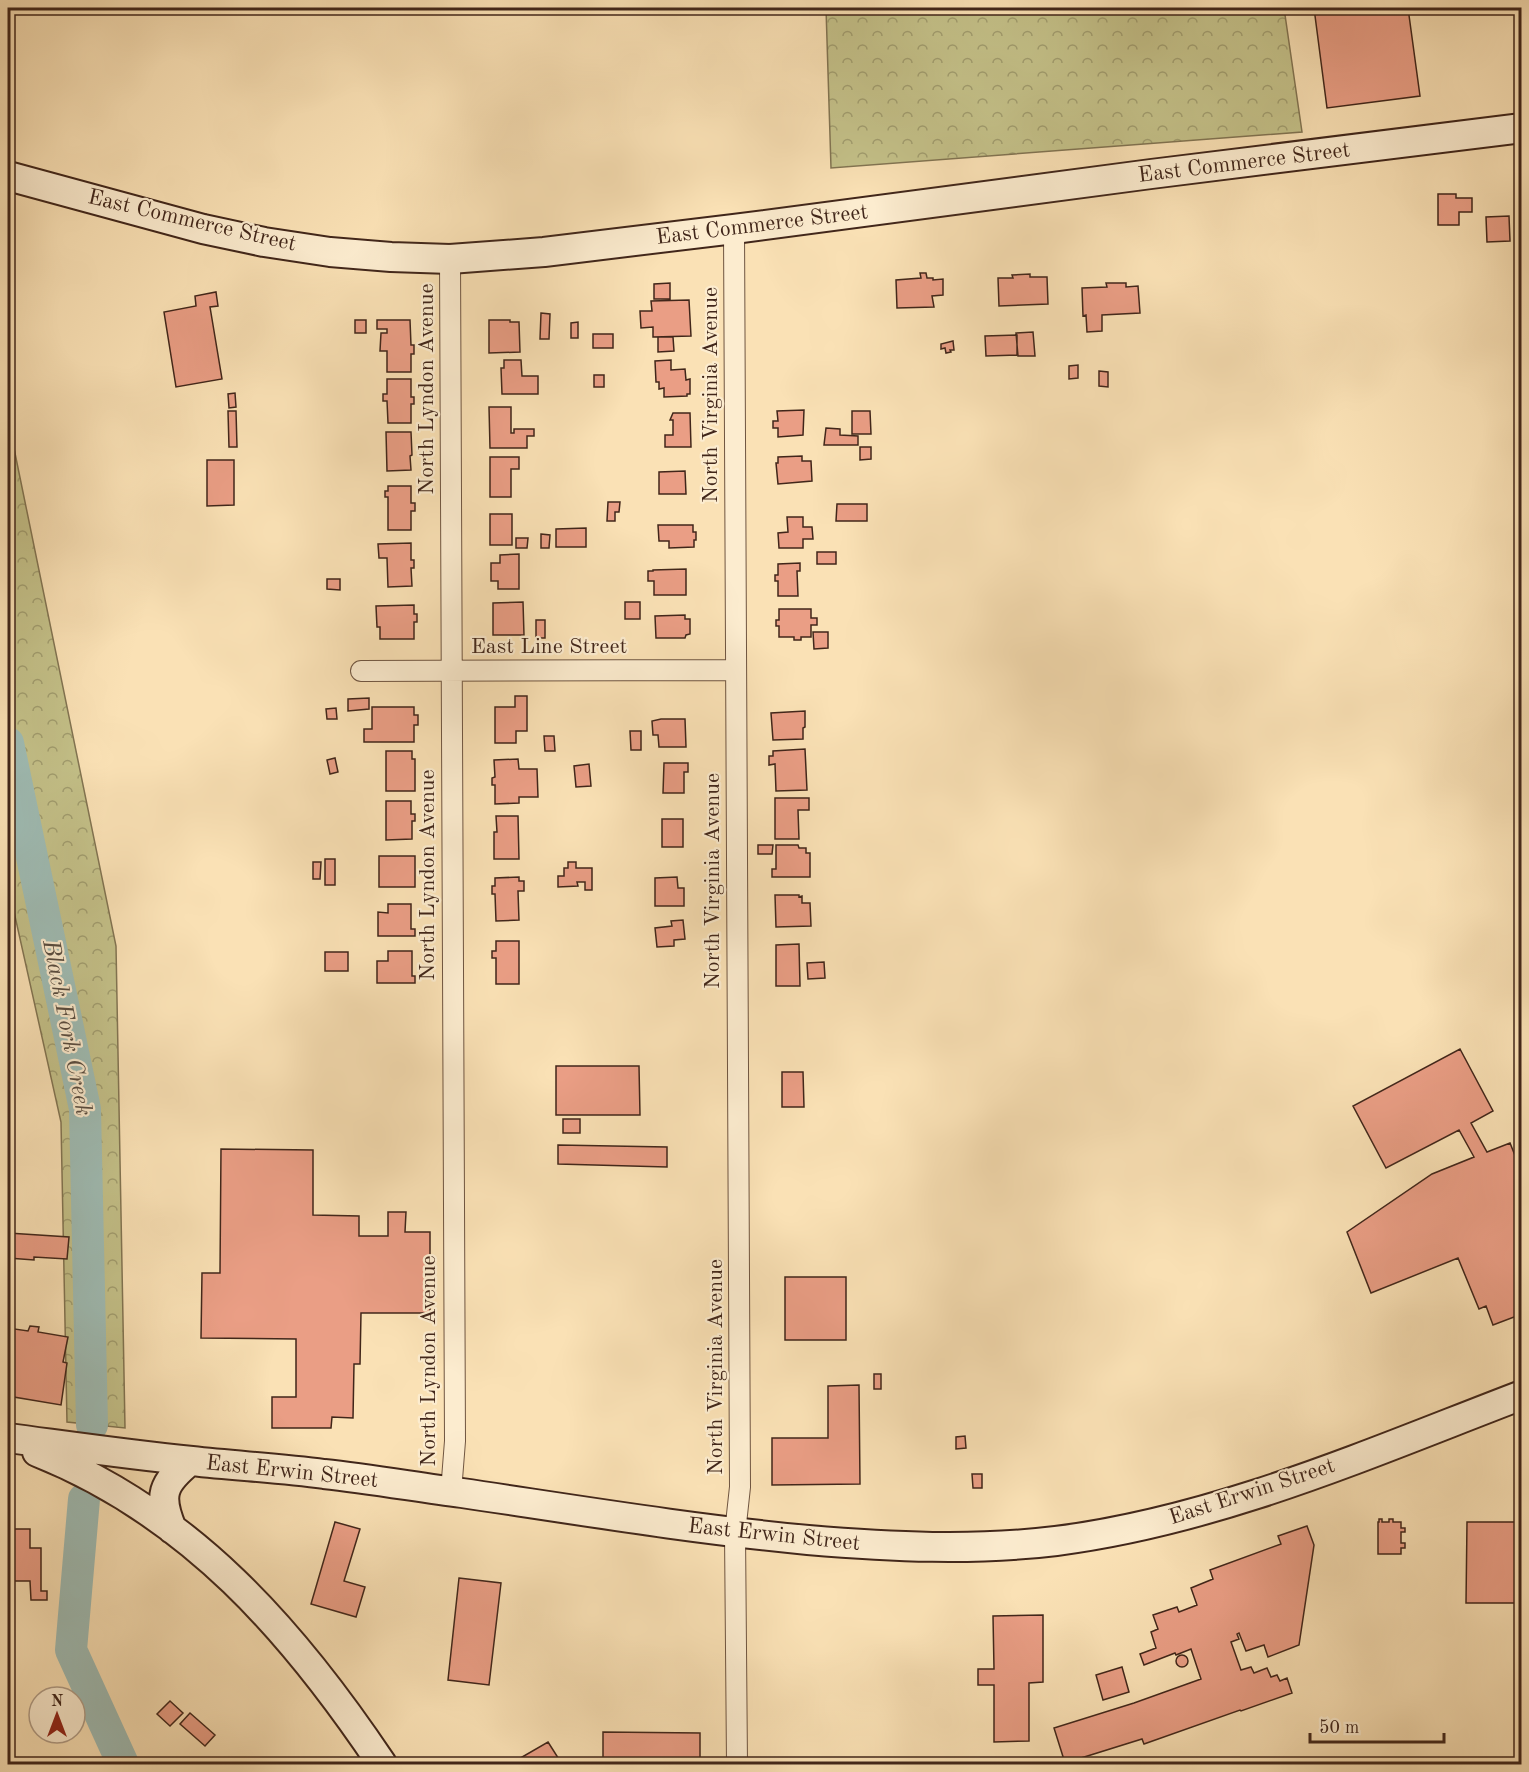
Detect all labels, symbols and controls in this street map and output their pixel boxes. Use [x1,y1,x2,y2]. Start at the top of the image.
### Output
street label: East Commerce Street [1137,139,1351,187]
street label: East Commerce Street [86,186,298,256]
street label: East Commerce Street [655,201,869,249]
street label: North Lyndon Avenue [416,283,438,495]
street label: North Virginia Avenue [700,287,722,503]
street label: East Line Street [471,636,627,658]
street label: North Lyndon Avenue [417,769,439,981]
street label: North Virginia Avenue [702,773,724,989]
water label: Black Fork Creek [37,937,95,1118]
street label: North Lyndon Avenue [418,1255,440,1467]
street label: North Virginia Avenue [705,1259,727,1475]
street label: East Erwin Street [205,1452,379,1492]
street label: East Erwin Street [1166,1455,1338,1529]
street label: East Erwin Street [687,1515,861,1555]
north arrow [27,1685,87,1745]
text: N [51,1694,64,1710]
scale bar [1310,1706,1444,1744]
text: 50 m [1319,1719,1359,1737]

